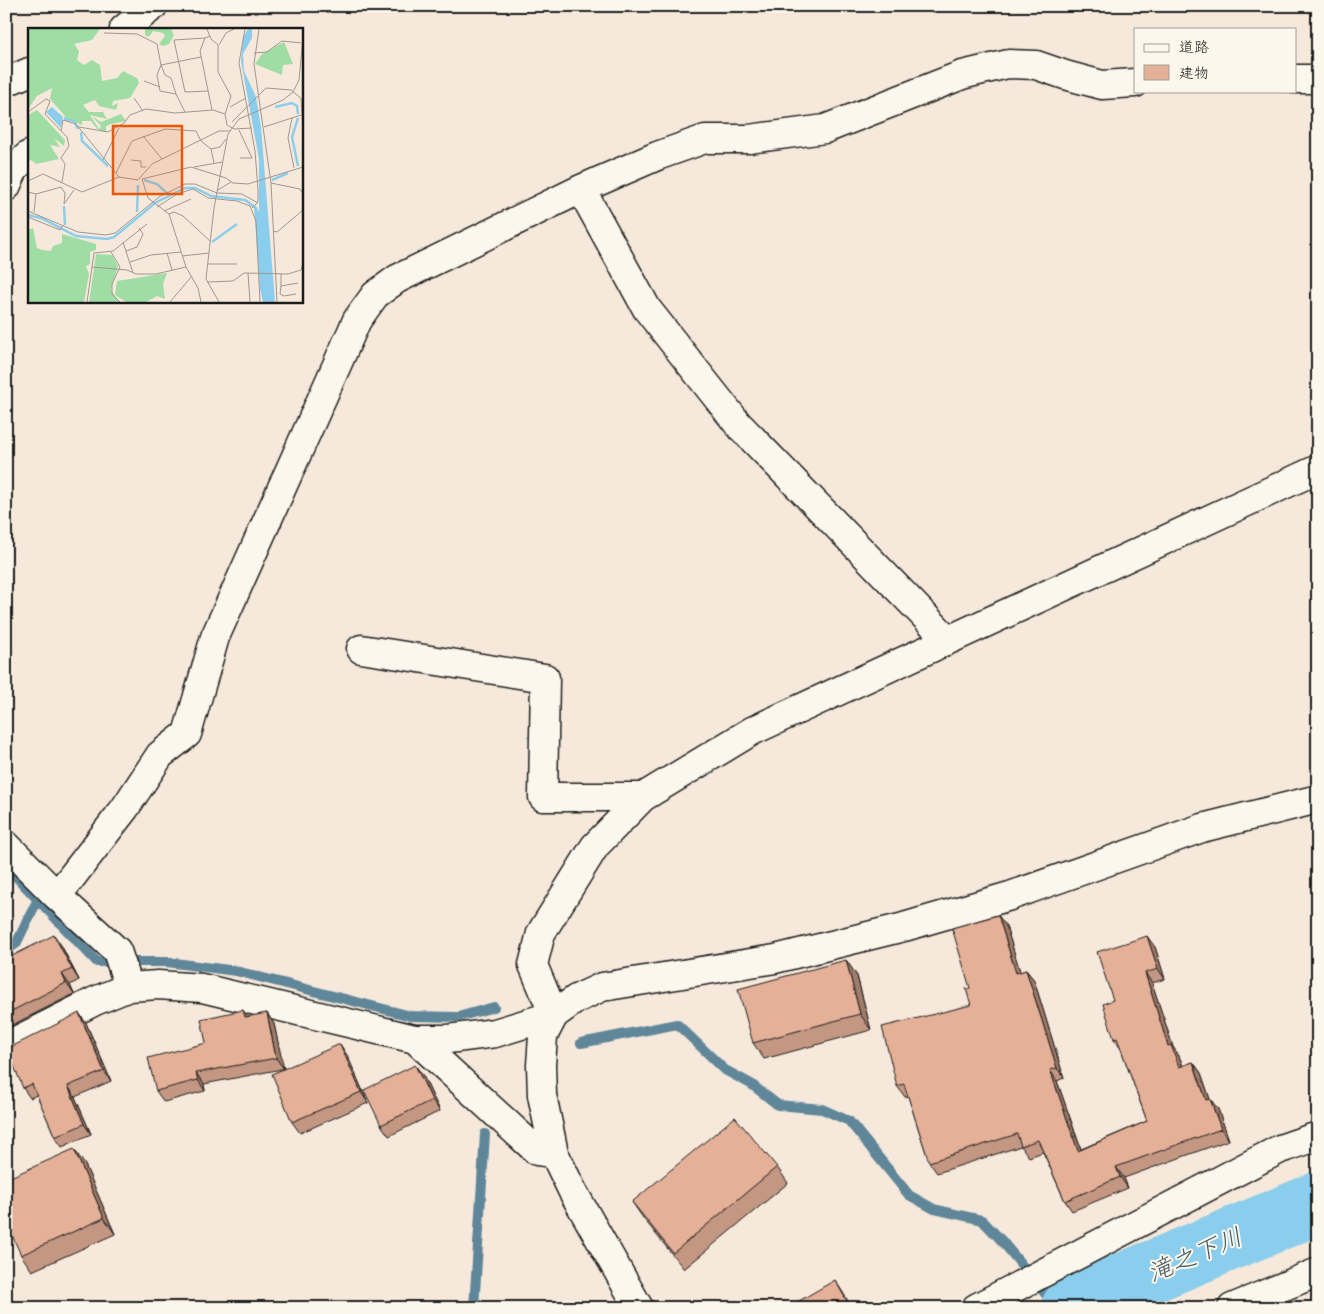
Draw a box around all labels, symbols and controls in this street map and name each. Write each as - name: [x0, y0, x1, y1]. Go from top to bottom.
- inset map: [28, 28, 302, 302]
- legend: [1134, 28, 1296, 92]
- text: 道路: [1179, 38, 1209, 57]
- text: 建物: [1179, 64, 1209, 83]
- water label: 滝之下川: [1143, 1221, 1247, 1289]

